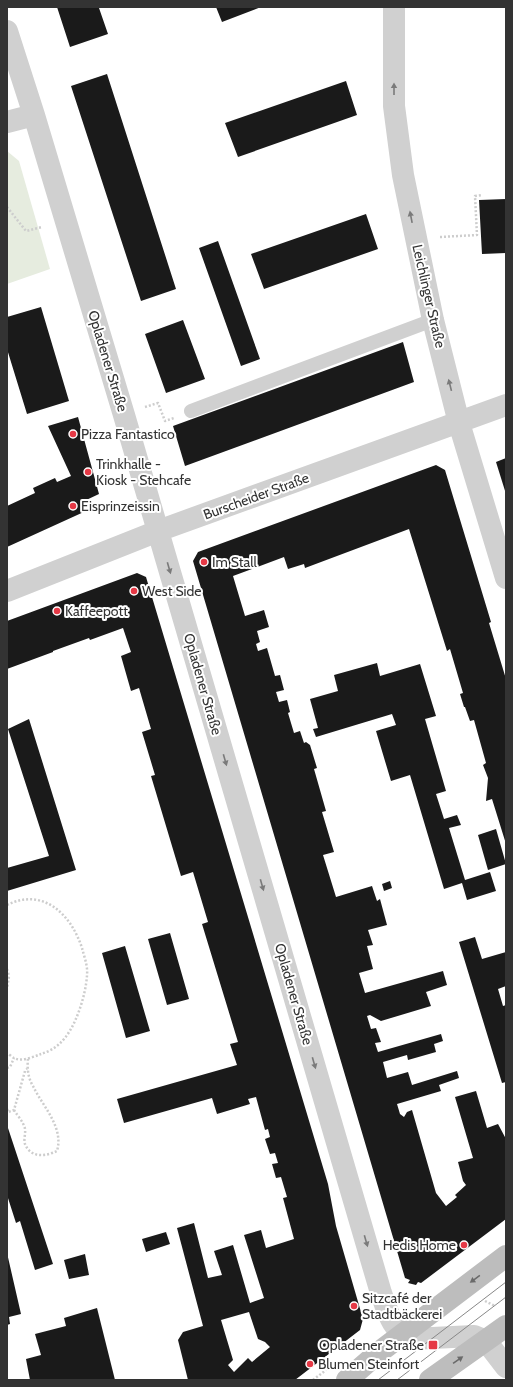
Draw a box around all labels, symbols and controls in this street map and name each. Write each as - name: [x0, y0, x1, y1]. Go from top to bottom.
- one-way arrow: [391, 82, 397, 95]
- one-way arrow: [408, 211, 414, 223]
- street label: Leichlinger Straße: [408, 242, 450, 350]
- street label: Opladener Straße: [84, 308, 132, 414]
- one-way arrow: [447, 379, 453, 391]
- place label: Pizza Fantastico: [81, 425, 175, 443]
- marker: Pizza Fantastico: [68, 429, 78, 439]
- place label: Trinkhalle - Kiosk - Stehcafe: [96, 455, 191, 489]
- marker: Trinkhalle - Kiosk - Stehcafe: [83, 467, 93, 477]
- street label: Burscheider Straße: [201, 469, 311, 523]
- place label: Eisprinzeissin: [81, 497, 160, 515]
- marker: Eisprinzeissin: [68, 501, 78, 511]
- place label: Im Stall: [212, 553, 258, 571]
- marker: Im Stall: [199, 557, 209, 567]
- one-way arrow: [166, 562, 172, 574]
- place label: West Side: [142, 582, 202, 600]
- marker: West Side: [129, 586, 139, 596]
- place label: Kaffeepott: [65, 602, 128, 620]
- marker: Kaffeepott: [52, 606, 62, 616]
- street label: Opladener Straße: [180, 631, 226, 737]
- one-way arrow: [222, 754, 228, 766]
- one-way arrow: [259, 879, 265, 891]
- street label: Opladener Straße: [271, 941, 317, 1047]
- one-way arrow: [311, 1057, 317, 1069]
- one-way arrow: [363, 1235, 369, 1247]
- place label: Hedis Home: [383, 1236, 456, 1254]
- marker: Hedis Home: [459, 1240, 469, 1250]
- one-way arrow: [469, 1275, 480, 1283]
- place label: Sitzcafé der Stadtbäckerei: [362, 1289, 442, 1323]
- marker: Sitzcafé der Stadtbäckerei: [349, 1301, 359, 1311]
- place label: Opladener Straße: [319, 1336, 424, 1354]
- marker: Opladener Straße: [427, 1339, 439, 1351]
- place label: Blumen Steinfort: [318, 1355, 419, 1373]
- one-way arrow: [453, 1356, 463, 1364]
- marker: Blumen Steinfort: [305, 1359, 315, 1369]

